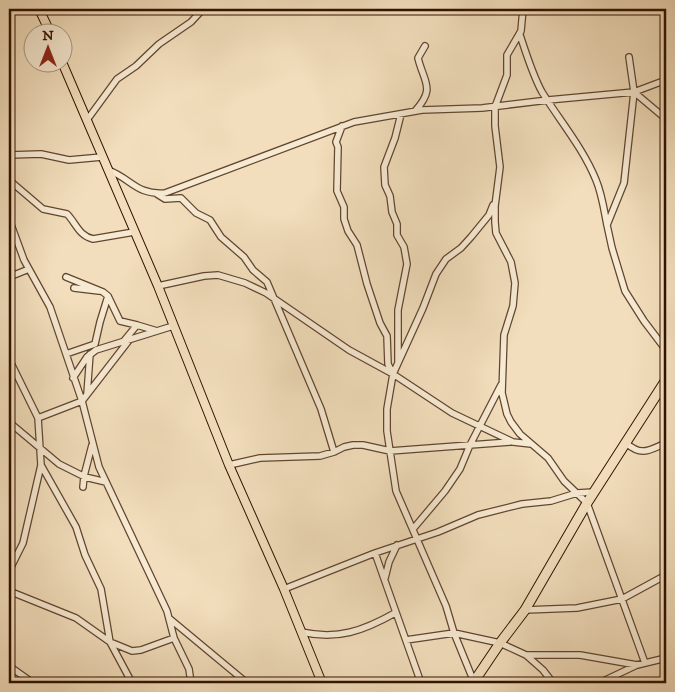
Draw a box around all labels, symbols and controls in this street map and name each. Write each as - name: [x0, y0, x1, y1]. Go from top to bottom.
- north arrow: [22, 22, 72, 72]
- text: N: [42, 27, 54, 45]

